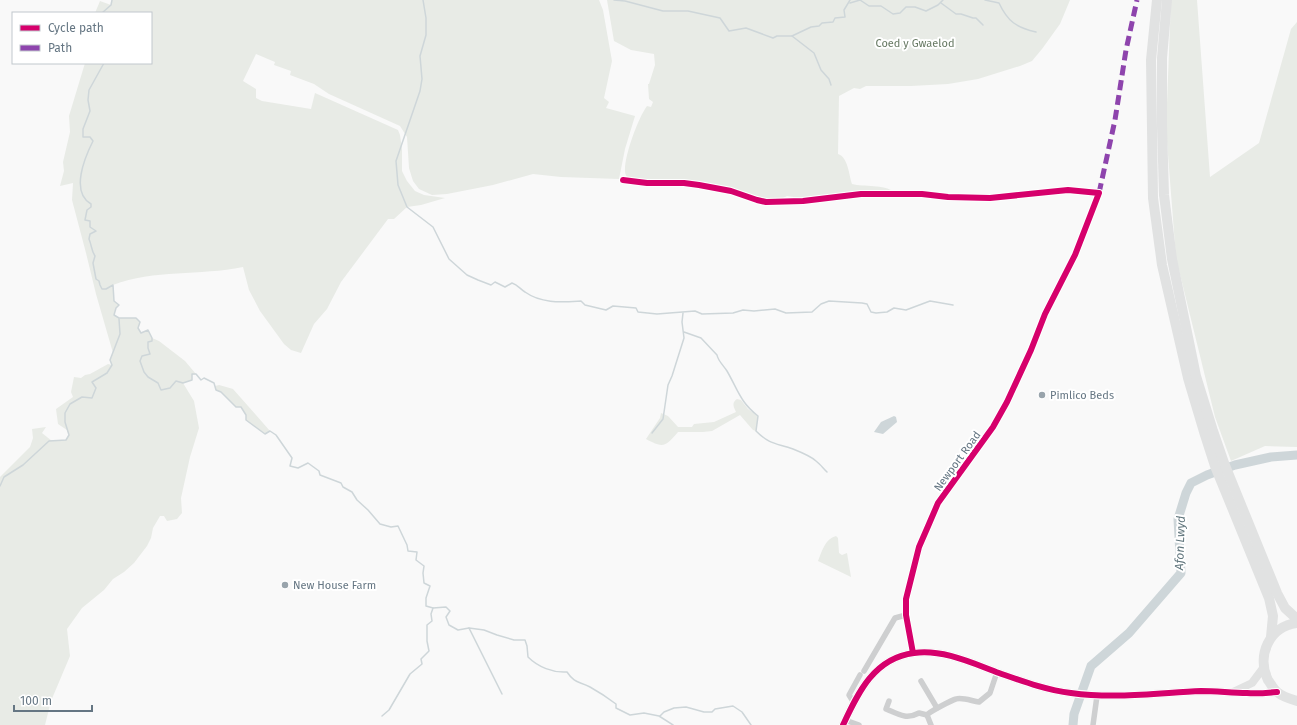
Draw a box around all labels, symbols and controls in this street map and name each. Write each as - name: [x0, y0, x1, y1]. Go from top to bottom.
- legend: [12, 12, 152, 64]
- text: Cycle path: [48, 21, 104, 35]
- park label: Coed y Gwaelod: [875, 37, 955, 50]
- text: Path: [48, 41, 72, 55]
- place label: Pimlico Beds: [1050, 389, 1114, 402]
- marker: Pimlico Beds: [1037, 390, 1047, 400]
- street label: Newport Road: [931, 429, 983, 494]
- water label: Afon Lwyd: [1172, 516, 1188, 571]
- place label: New House Farm: [293, 579, 376, 592]
- marker: New House Farm: [280, 580, 290, 590]
- scale bar: [14, 687, 92, 713]
- text: 100 m: [20, 694, 52, 708]

